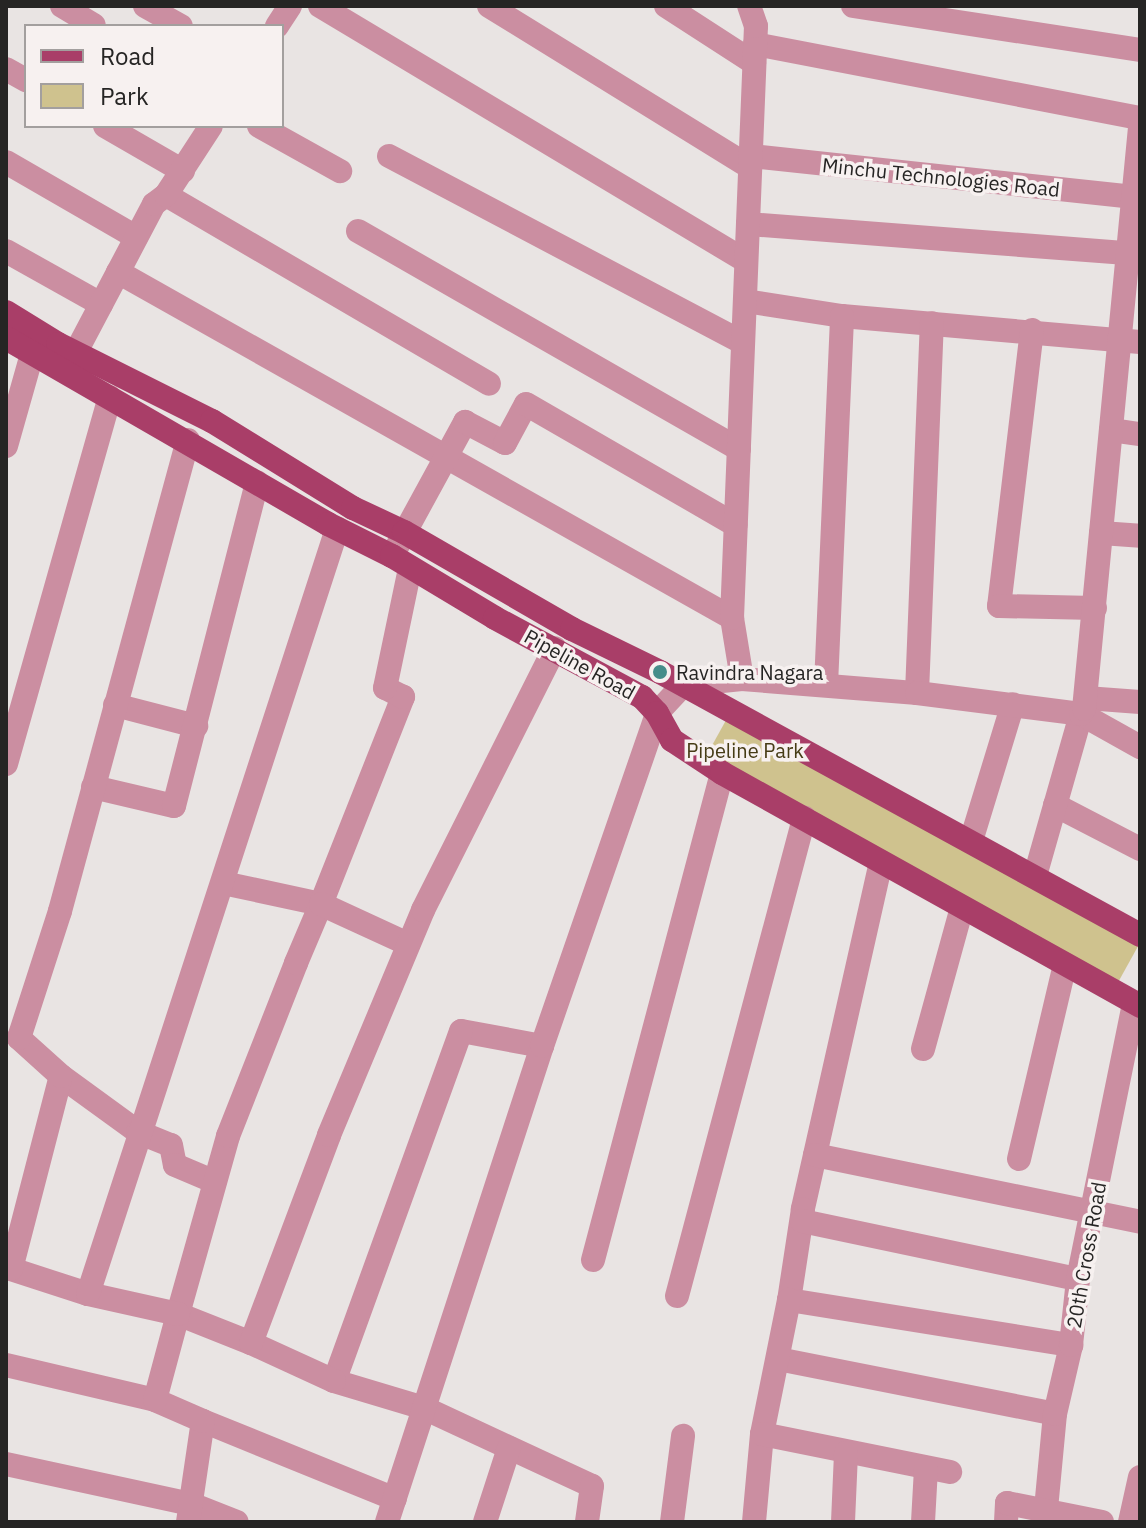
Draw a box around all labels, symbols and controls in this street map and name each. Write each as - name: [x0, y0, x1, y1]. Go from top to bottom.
- legend: [24, 24, 284, 128]
- text: Road: [100, 40, 155, 72]
- text: Park: [100, 80, 149, 112]
- street label: Minchu Technologies Road: [821, 153, 1061, 201]
- street label: Pipeline Road: [520, 624, 640, 704]
- place label: Ravindra Nagara: [676, 660, 824, 684]
- marker: Ravindra Nagara: [651, 663, 669, 681]
- park label: Pipeline Park: [686, 738, 804, 762]
- street label: 20th Cross Road: [1061, 1180, 1111, 1330]

